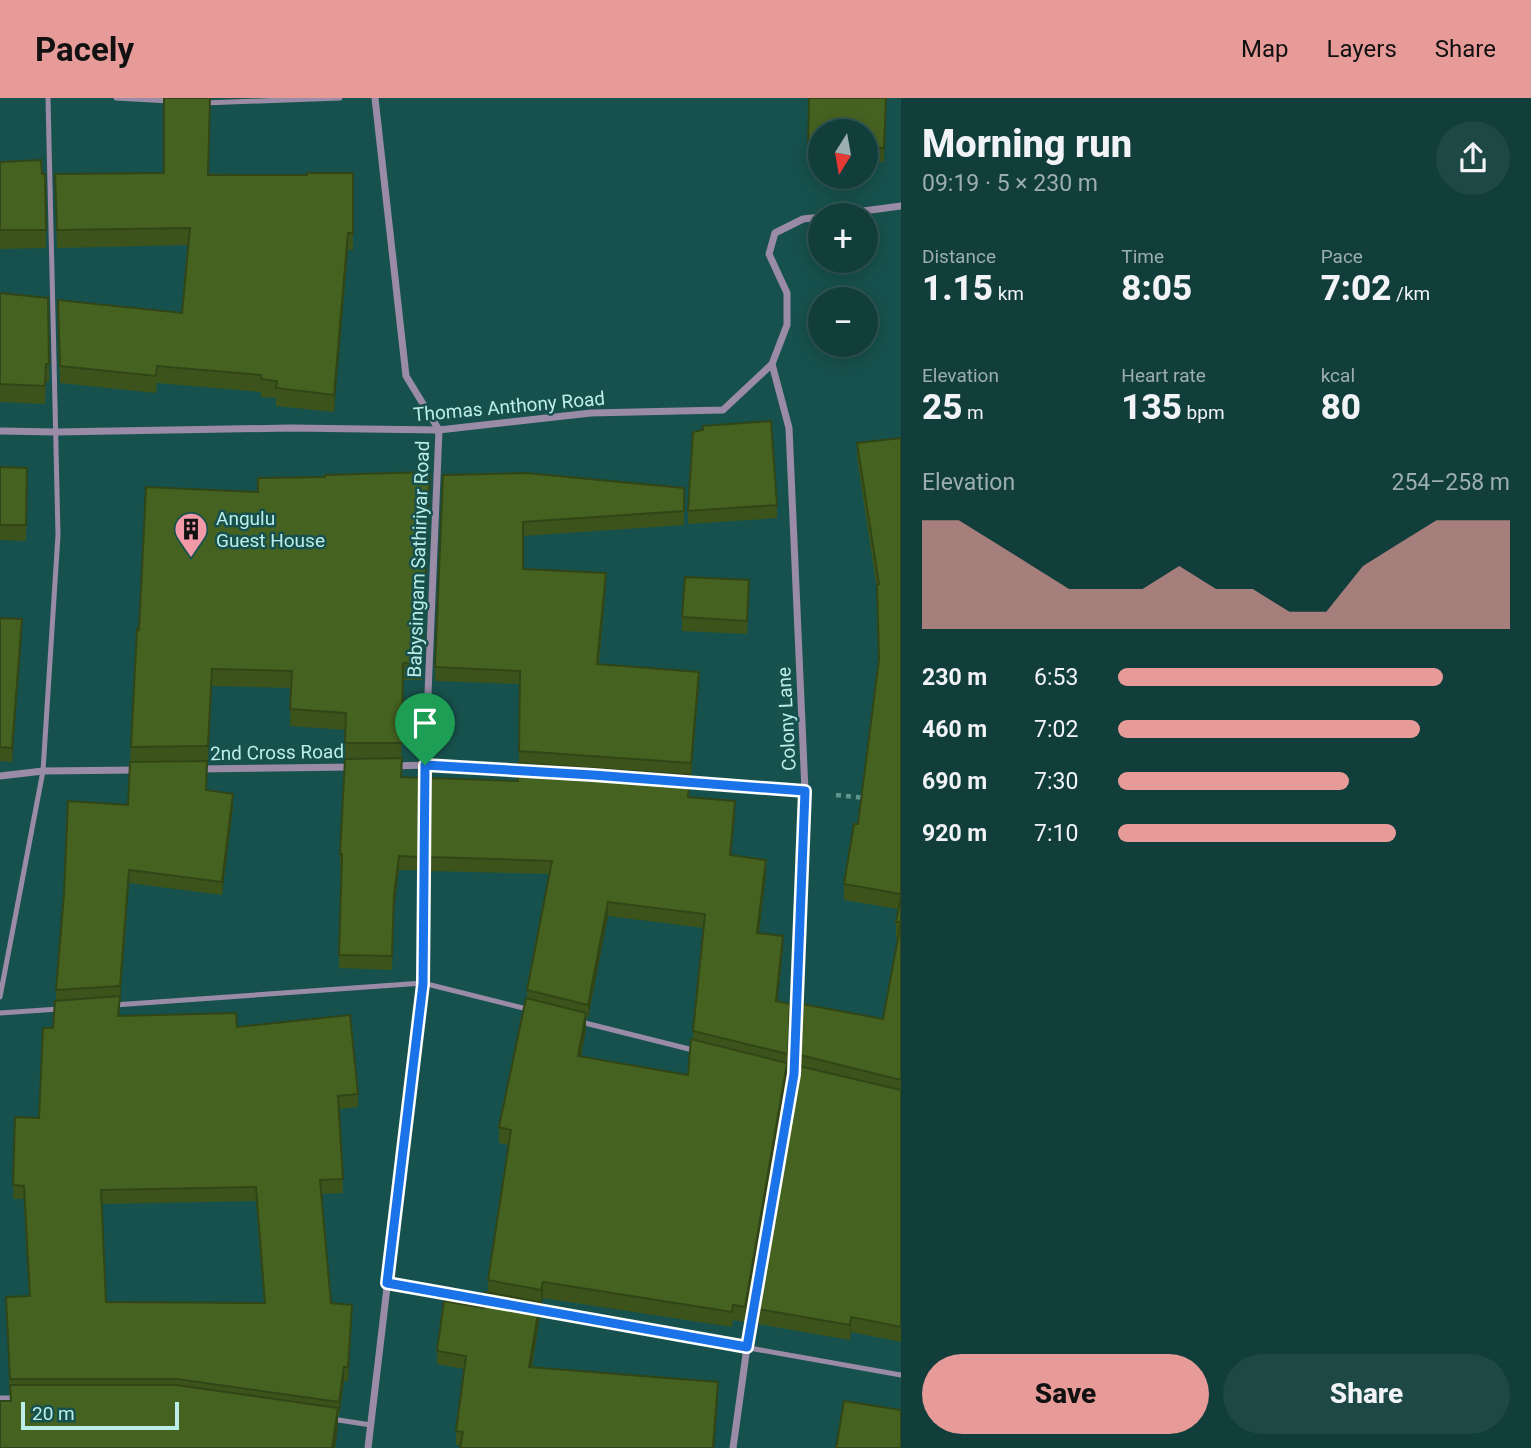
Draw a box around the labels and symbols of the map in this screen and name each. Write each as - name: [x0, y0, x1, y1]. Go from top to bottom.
- north arrow: [808, 119, 878, 189]
- street label: Thomas Anthony Road: [412, 387, 606, 426]
- street label: Babysingam Sathiriyar Road: [403, 440, 434, 678]
- place label: Angulu Guest House: [216, 507, 325, 552]
- building icon: Angulu Guest House: [172, 510, 210, 559]
- street label: Colony Lane: [772, 666, 801, 772]
- pin: [395, 693, 455, 765]
- street label: 2nd Cross Road: [210, 740, 344, 765]
- scale bar: [21, 1399, 178, 1431]

